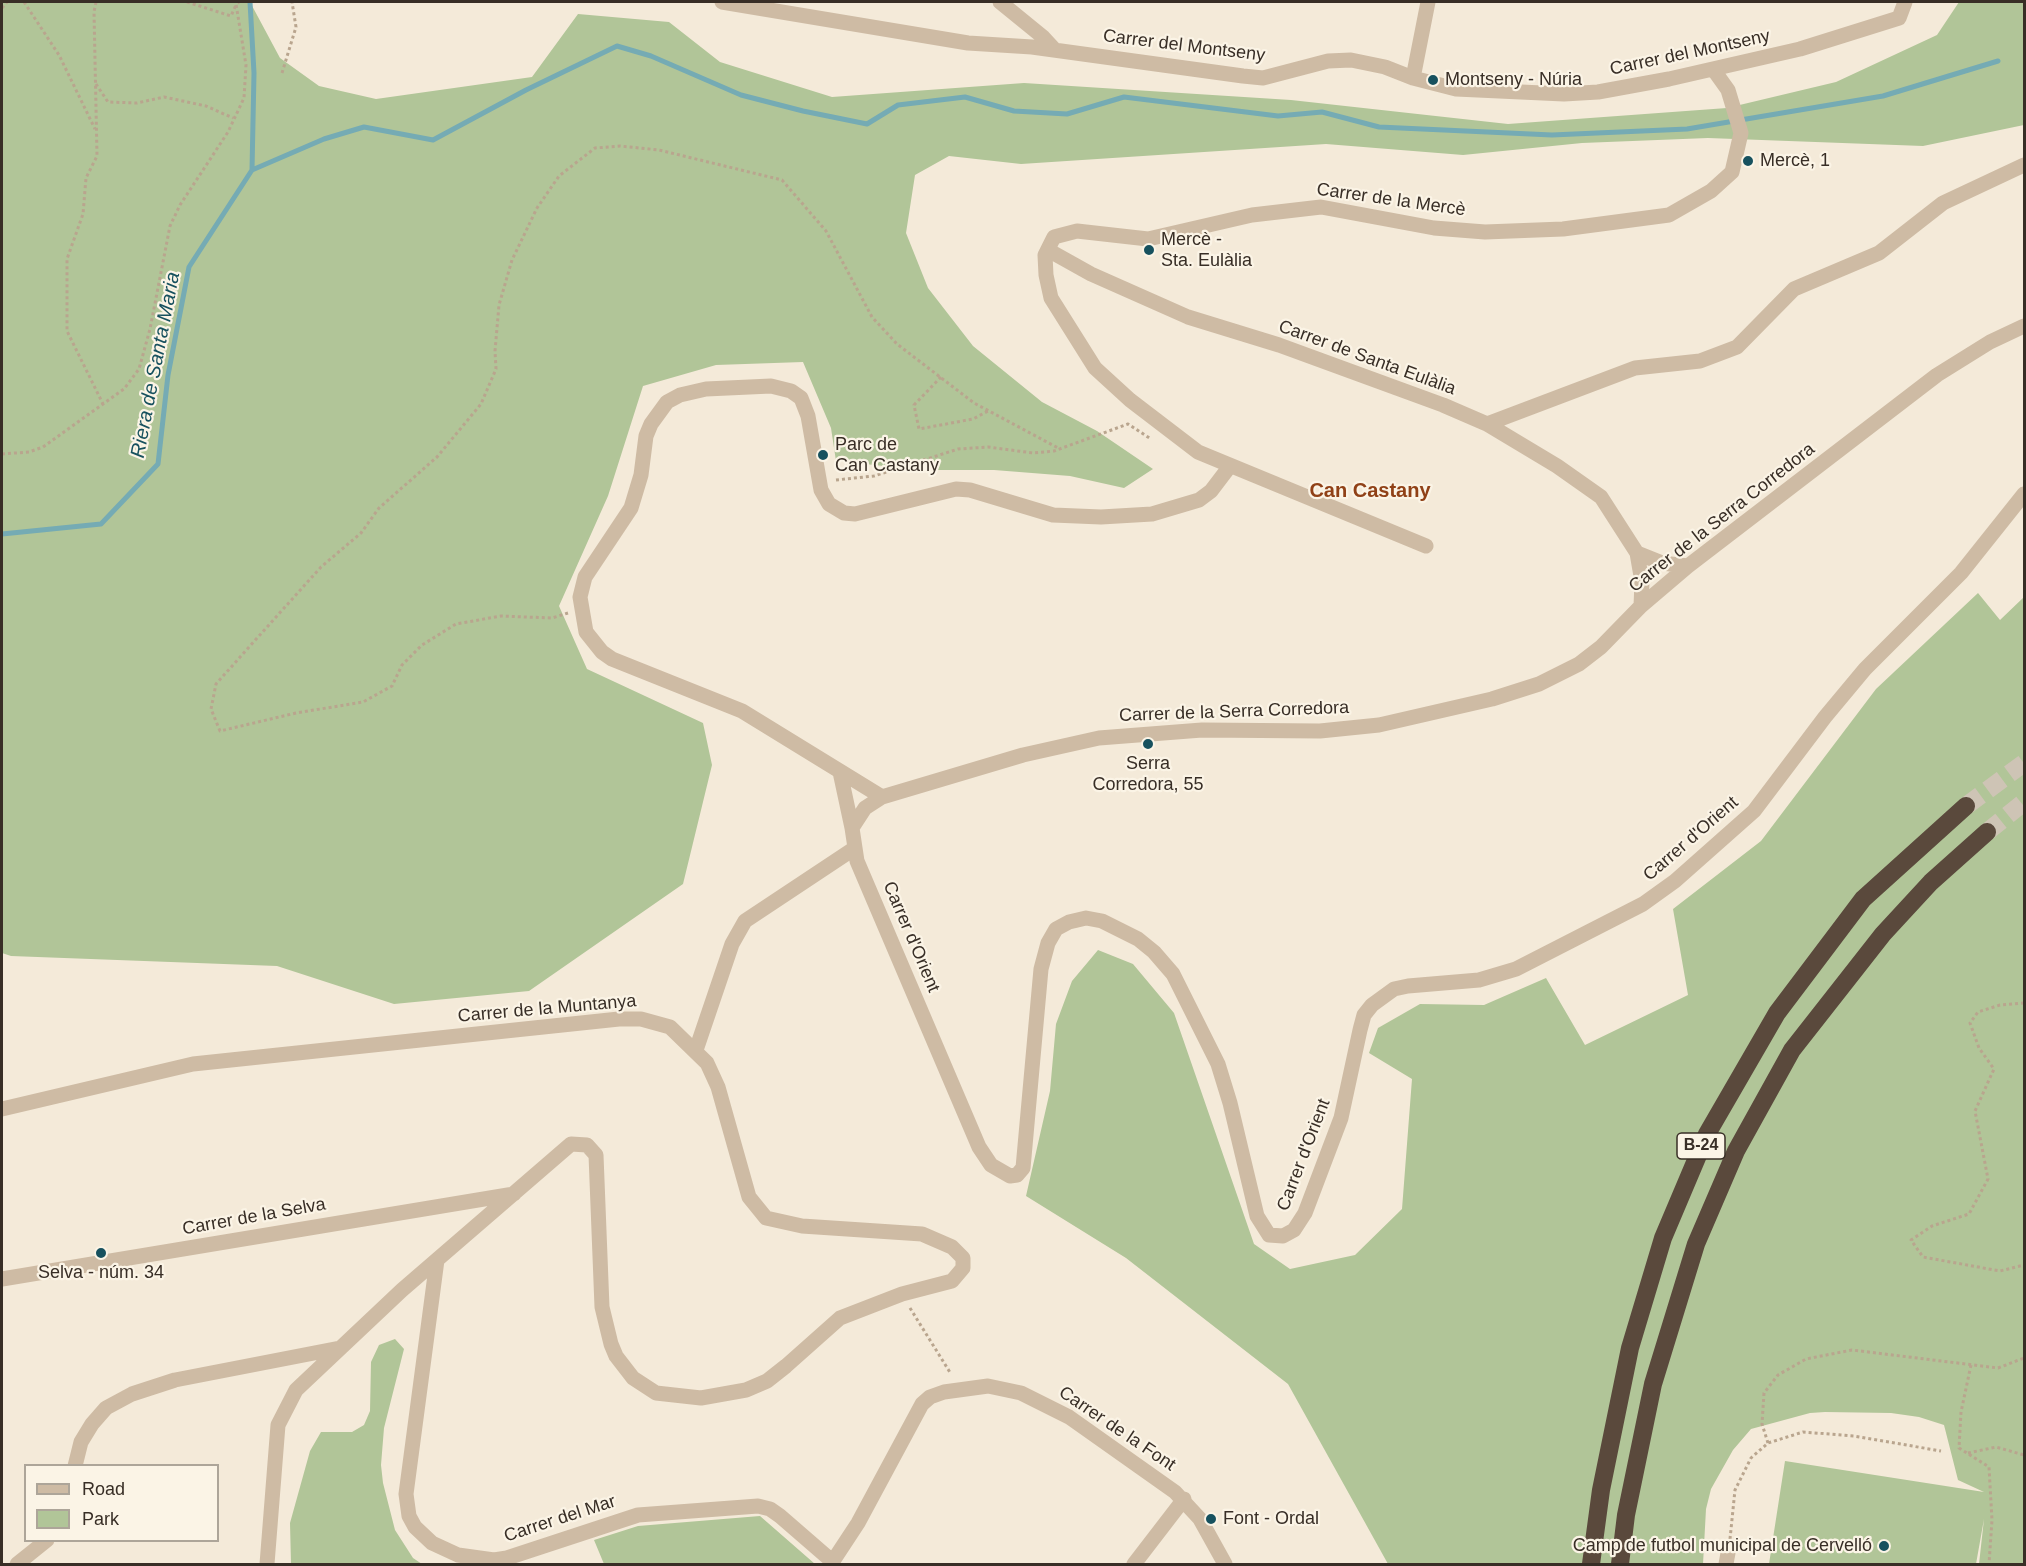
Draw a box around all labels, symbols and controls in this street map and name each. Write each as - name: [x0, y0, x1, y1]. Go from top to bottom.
- street label: Carrer del Montseny: [1102, 25, 1266, 67]
- street label: Carrer del Montseny: [1608, 25, 1772, 81]
- place label: Montseny - Núria: [1445, 69, 1582, 91]
- marker: Montseny - Núria: [1426, 73, 1440, 87]
- place label: Mercè, 1: [1760, 150, 1830, 172]
- marker: Mercè, 1: [1741, 154, 1755, 168]
- street label: Carrer de la Mercè: [1315, 179, 1467, 221]
- place label: Mercè - Sta. Eulàlia: [1161, 229, 1252, 272]
- marker: Mercè - Sta. Eulàlia: [1142, 243, 1156, 257]
- water label: Riera de Santa Maria: [126, 270, 186, 460]
- street label: Carrer de Santa Eulàlia: [1275, 316, 1459, 400]
- place label: Parc de Can Castany: [835, 434, 939, 476]
- street label: Carrer de la Serra Corredora: [1625, 439, 1819, 597]
- marker: Parc de Can Castany: [816, 448, 830, 462]
- district label: Can Castany: [1309, 479, 1431, 503]
- street label: Carrer de la Serra Corredora: [1119, 697, 1349, 727]
- marker: Serra Corredora, 55: [1141, 737, 1155, 751]
- place label: Serra Corredora, 55: [1092, 753, 1204, 795]
- street label: Carrer d'Orient: [1639, 792, 1743, 886]
- street label: Carrer d'Orient: [878, 878, 944, 996]
- street label: Carrer de la Muntanya: [457, 990, 637, 1028]
- street label: Carrer d'Orient: [1273, 1096, 1335, 1214]
- road number: B-24: [1677, 1133, 1725, 1159]
- street label: Carrer de la Selva: [181, 1194, 327, 1240]
- marker: Selva - núm. 34: [94, 1246, 108, 1260]
- place label: Selva - núm. 34: [38, 1262, 164, 1284]
- street label: Carrer de la Font: [1055, 1382, 1179, 1476]
- legend: [24, 1464, 219, 1542]
- text: Road: [82, 1479, 125, 1499]
- street label: Carrer del Mar: [501, 1491, 619, 1547]
- place label: Font - Ordal: [1223, 1508, 1319, 1530]
- text: Park: [82, 1509, 119, 1529]
- marker: Font - Ordal: [1204, 1512, 1218, 1526]
- place label: Camp de futbol municipal de Cervelló: [1573, 1535, 1872, 1557]
- marker: Camp de futbol municipal de Cervelló: [1877, 1539, 1891, 1553]

